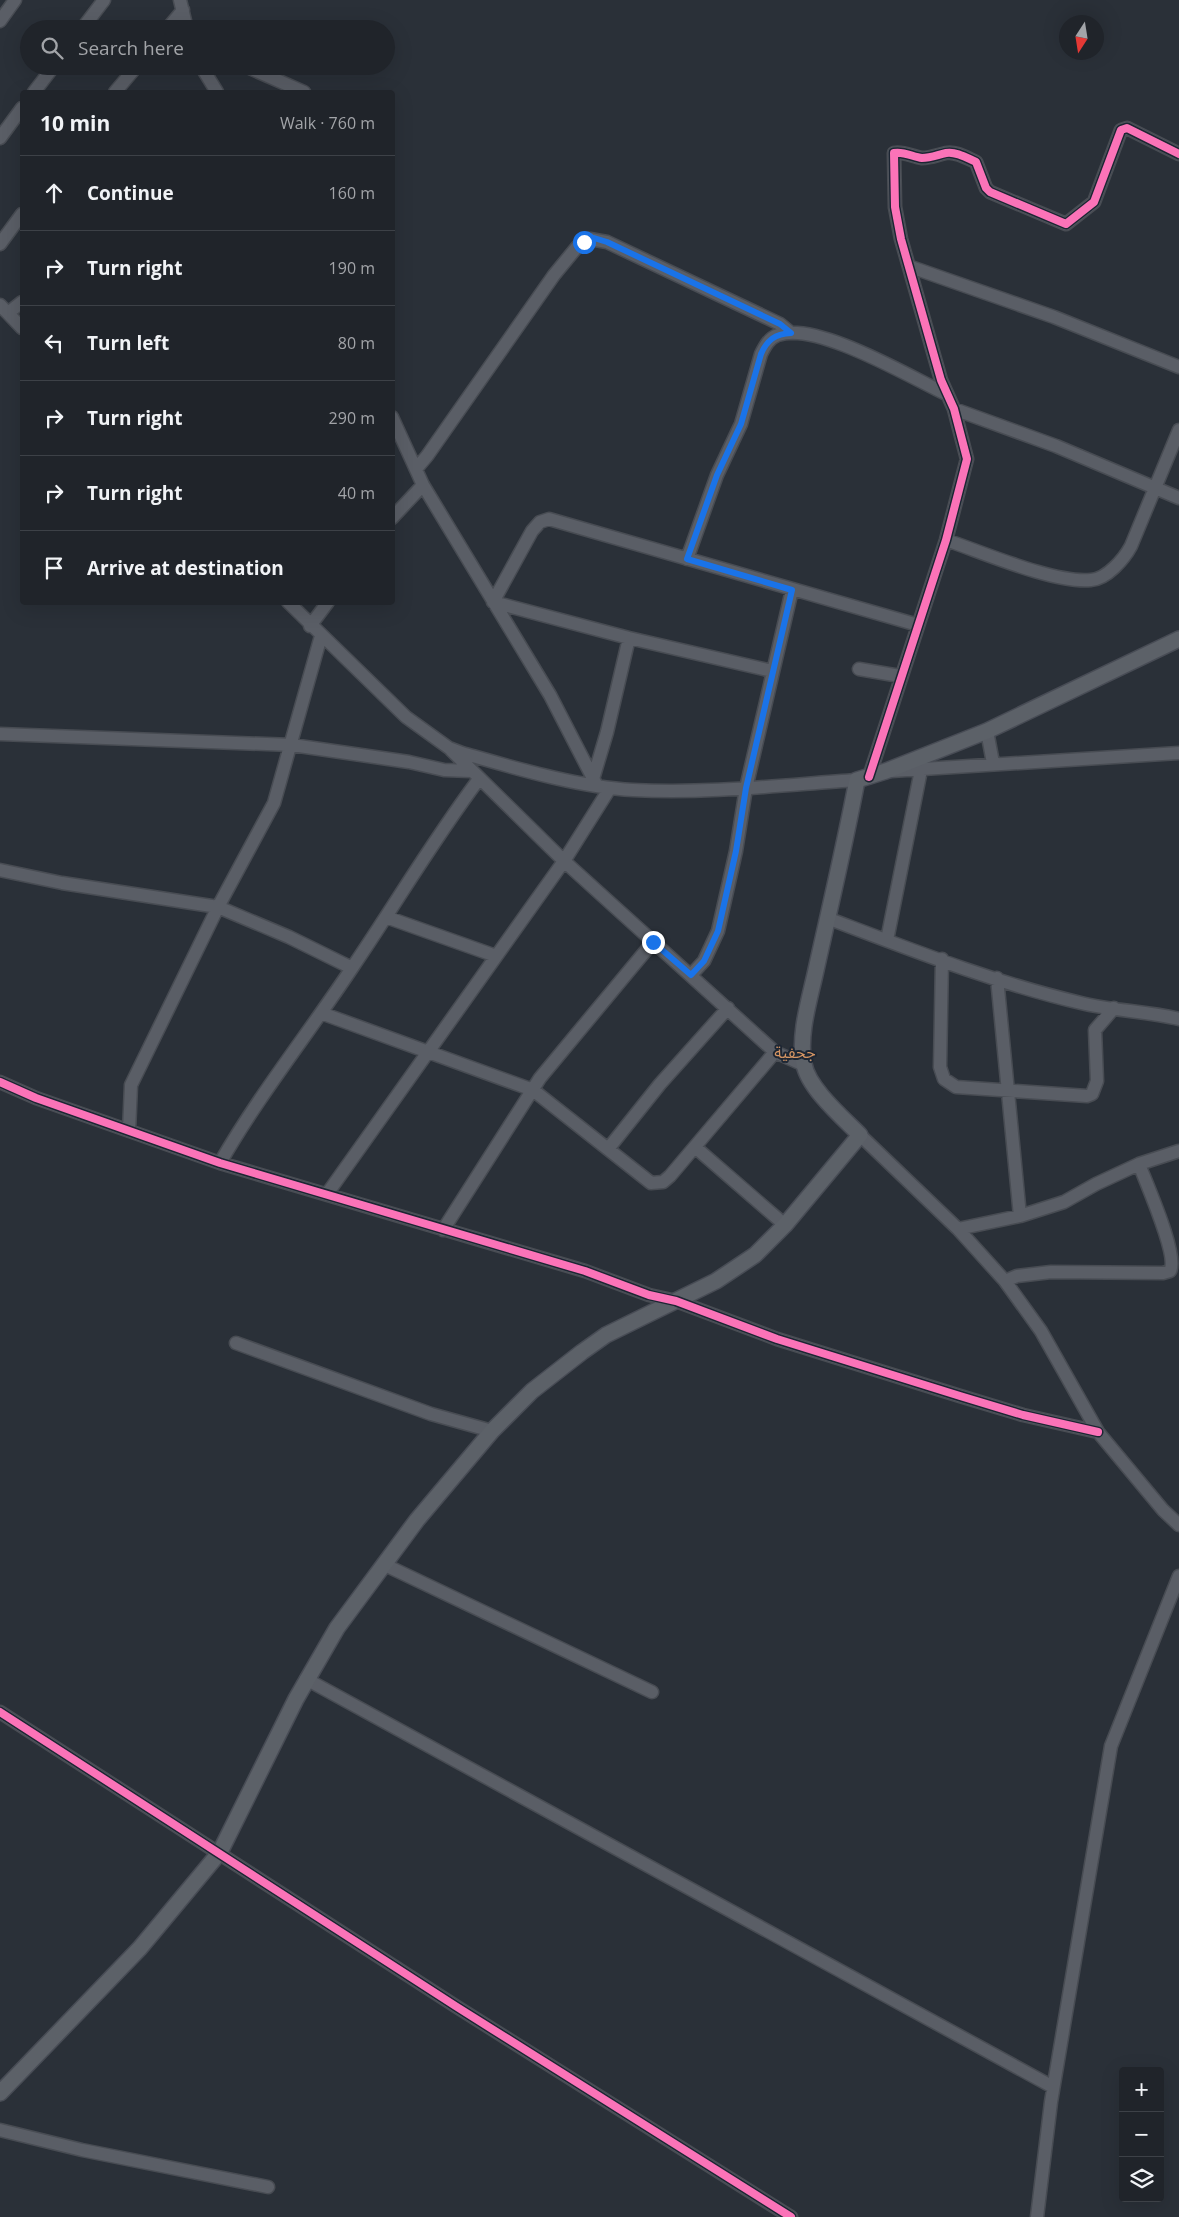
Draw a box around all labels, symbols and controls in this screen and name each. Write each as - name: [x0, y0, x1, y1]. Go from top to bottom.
- north arrow: [1059, 15, 1104, 60]
- search box: [20, 20, 395, 75]
- icon: search: [38, 34, 66, 62]
- text: Search here: [78, 35, 184, 61]
- text: 10 min: [40, 109, 110, 137]
- text: Walk · 760 m: [280, 112, 375, 134]
- icon: ahead: [40, 179, 68, 207]
- text: Continue: [87, 180, 174, 206]
- text: 160 m: [329, 182, 375, 204]
- route start: [573, 231, 596, 254]
- icon: right: [40, 254, 68, 282]
- text: Turn right: [87, 255, 182, 281]
- text: 190 m: [329, 257, 375, 279]
- icon: left: [40, 329, 68, 357]
- text: Turn left: [87, 330, 169, 356]
- text: 80 m: [338, 332, 375, 354]
- icon: right: [40, 404, 68, 432]
- text: Turn right: [87, 405, 182, 431]
- text: 290 m: [329, 407, 375, 429]
- icon: right: [40, 479, 68, 507]
- text: Turn right: [87, 480, 182, 506]
- text: 40 m: [338, 482, 375, 504]
- icon: arrive: [40, 554, 68, 582]
- text: Arrive at destination: [87, 555, 284, 581]
- route end: [642, 931, 665, 954]
- district label: جحفية: [774, 1041, 816, 1063]
- map controls: [1119, 2067, 1164, 2202]
- button: +: [1119, 2067, 1164, 2112]
- button: −: [1119, 2112, 1164, 2157]
- button: layers: [1119, 2157, 1164, 2202]

